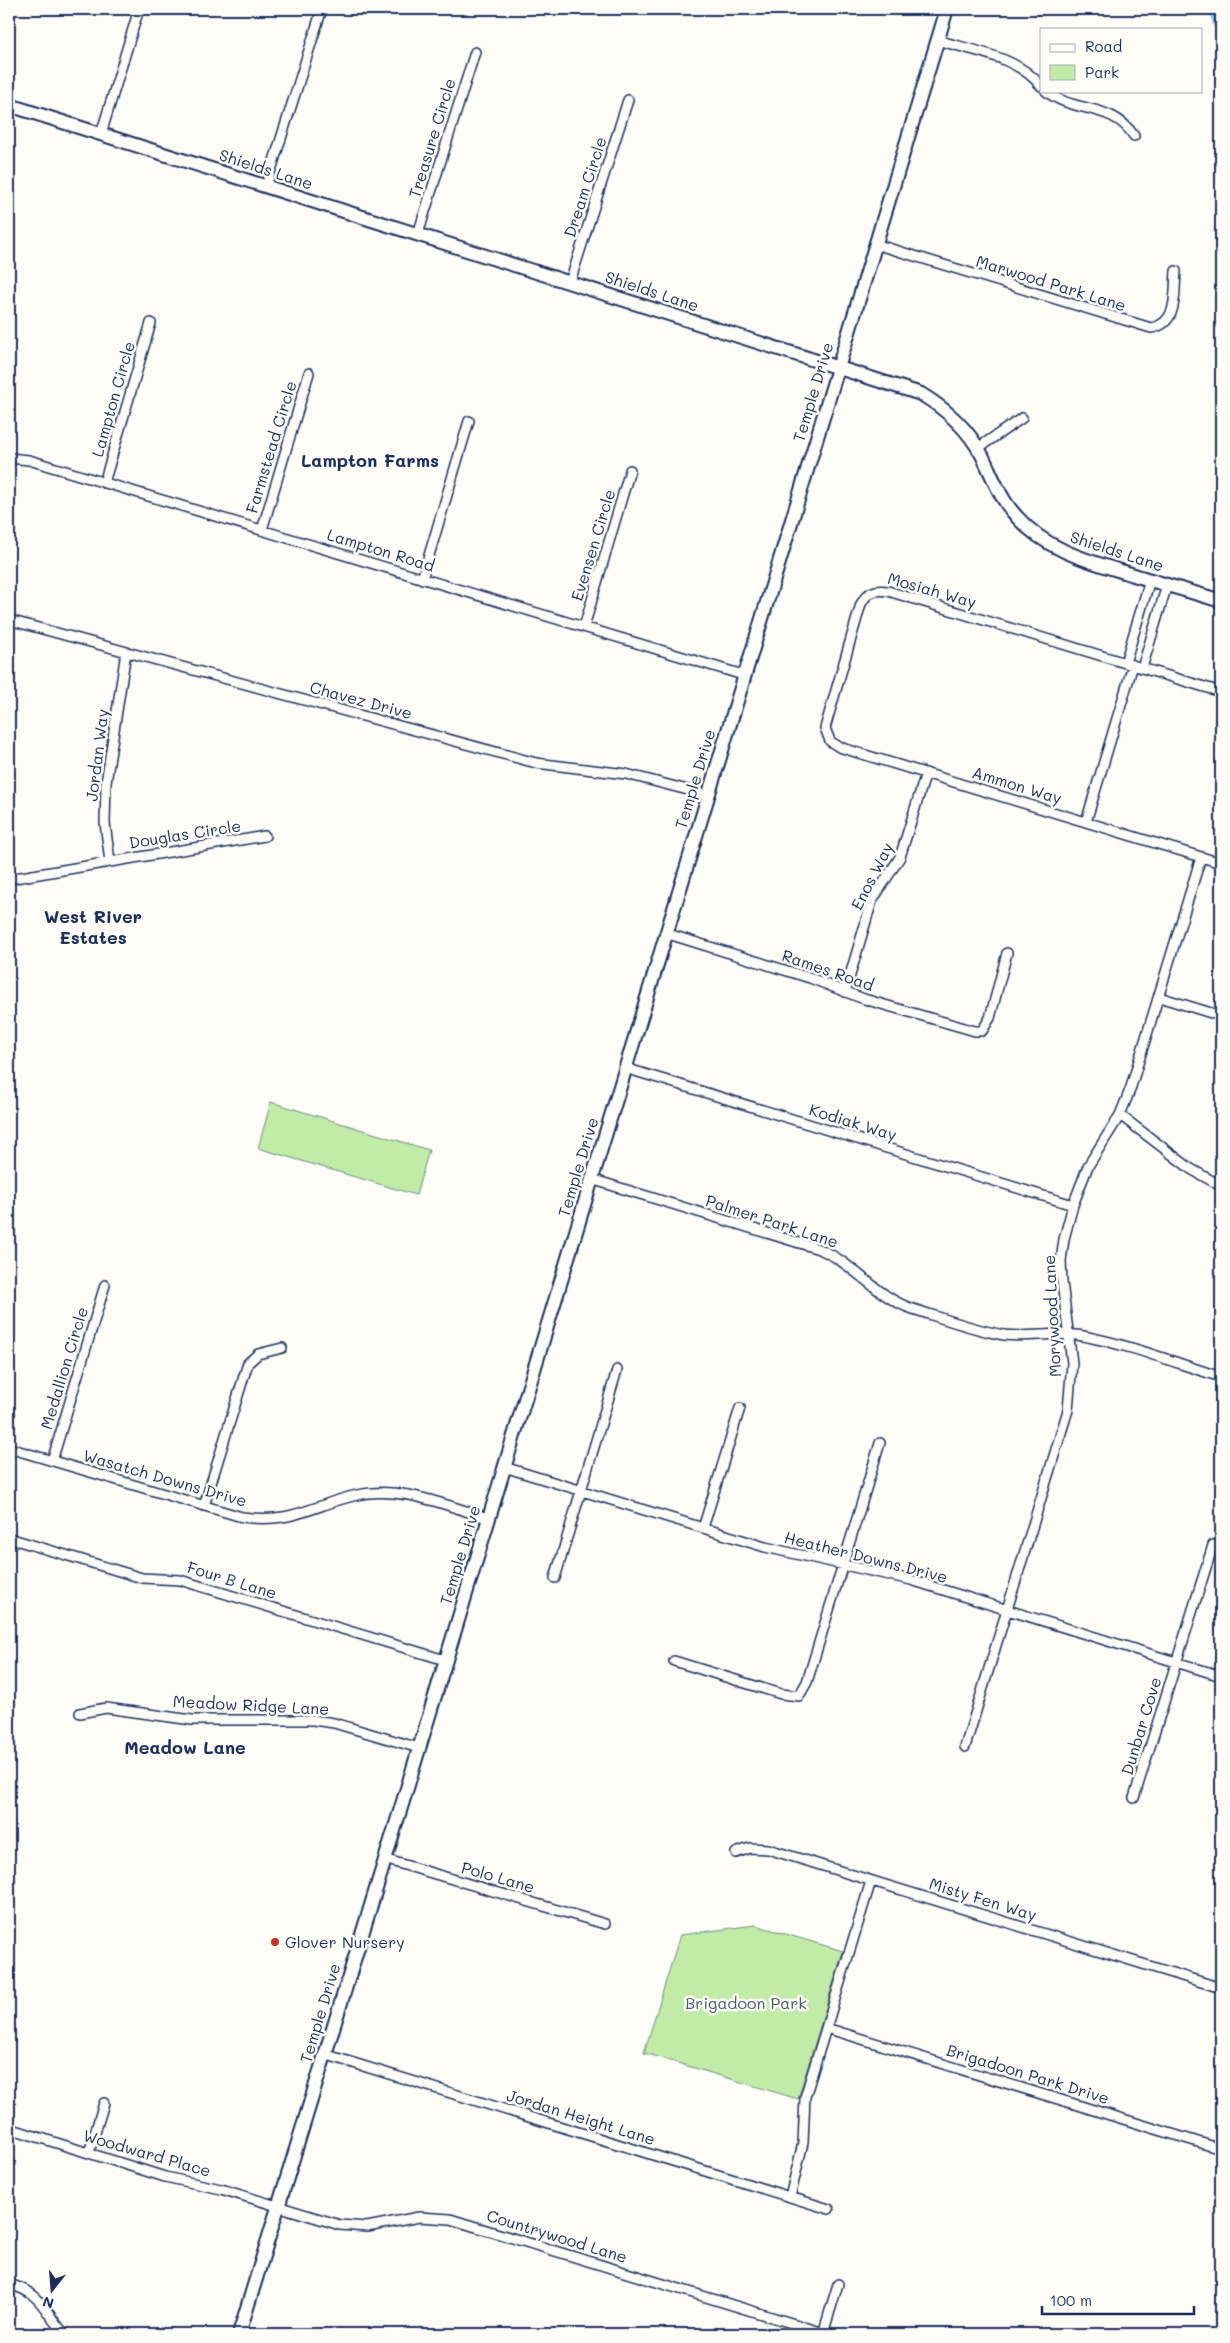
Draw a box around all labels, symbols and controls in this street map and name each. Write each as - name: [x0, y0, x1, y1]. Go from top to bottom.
- legend: [1040, 28, 1202, 92]
- text: Road: [1085, 36, 1122, 56]
- text: Park: [1085, 62, 1119, 82]
- street label: Treasure Circle: [403, 75, 460, 200]
- street label: Dream Circle: [558, 134, 611, 240]
- street label: Shields Lane: [217, 144, 316, 194]
- street label: Marwood Park Lane: [974, 250, 1129, 315]
- street label: Shields Lane: [603, 266, 702, 316]
- street label: Lampton Circle: [86, 339, 139, 459]
- street label: Temple Drive: [787, 340, 838, 444]
- street label: Farmstead Circle: [240, 378, 301, 516]
- district label: Lampton Farms: [301, 448, 439, 472]
- street label: Evensen Circle: [566, 486, 619, 603]
- street label: Lampton Road: [325, 523, 437, 576]
- street label: Shields Lane: [1068, 526, 1167, 576]
- street label: Mosiah Way: [885, 567, 979, 612]
- street label: Chavez Drive: [308, 676, 415, 723]
- street label: Jordan Way: [80, 708, 113, 802]
- street label: Temple Drive: [669, 727, 720, 831]
- street label: Ammon Way: [970, 761, 1064, 808]
- street label: Douglas Circle: [127, 814, 242, 853]
- street label: Enos Way: [846, 839, 897, 913]
- district label: West River Estates: [44, 904, 142, 949]
- street label: Rames Road: [780, 944, 877, 995]
- street label: Kodiak Way: [807, 1098, 899, 1145]
- street label: Temple Drive: [552, 1115, 603, 1219]
- street label: Palmer Park Lane: [703, 1189, 841, 1252]
- street label: Morywood Lane: [1038, 1254, 1065, 1378]
- street label: Medallion Circle: [35, 1304, 92, 1432]
- street label: Wasatch Downs Drive: [81, 1444, 249, 1511]
- street label: Temple Drive: [434, 1503, 485, 1607]
- street label: Heather Downs Drive: [782, 1526, 950, 1587]
- street label: Four B Lane: [185, 1556, 279, 1603]
- street label: Dunbar Cove: [1116, 1674, 1165, 1777]
- street label: Meadow Ridge Lane: [172, 1690, 330, 1719]
- district label: Meadow Lane: [124, 1735, 246, 1759]
- street label: Polo Lane: [459, 1856, 537, 1897]
- street label: Misty Fen Way: [927, 1872, 1039, 1925]
- place label: Glover Nursery: [285, 1931, 405, 1952]
- marker: Glover Nursery: [269, 1936, 281, 1948]
- street label: Temple Drive: [294, 1961, 345, 2065]
- park label: Brigadoon Park: [685, 1992, 807, 2013]
- street label: Brigadoon Park Drive: [944, 2039, 1112, 2108]
- street label: Jordan Height Lane: [504, 2084, 658, 2149]
- street label: Woodward Place: [81, 2124, 213, 2181]
- street label: Countrywood Lane: [484, 2204, 630, 2267]
- north arrow: [28, 2266, 78, 2316]
- scale bar: [1042, 2283, 1195, 2315]
- text: 100 m: [1050, 2290, 1092, 2310]
- text: N: [40, 2292, 56, 2314]

